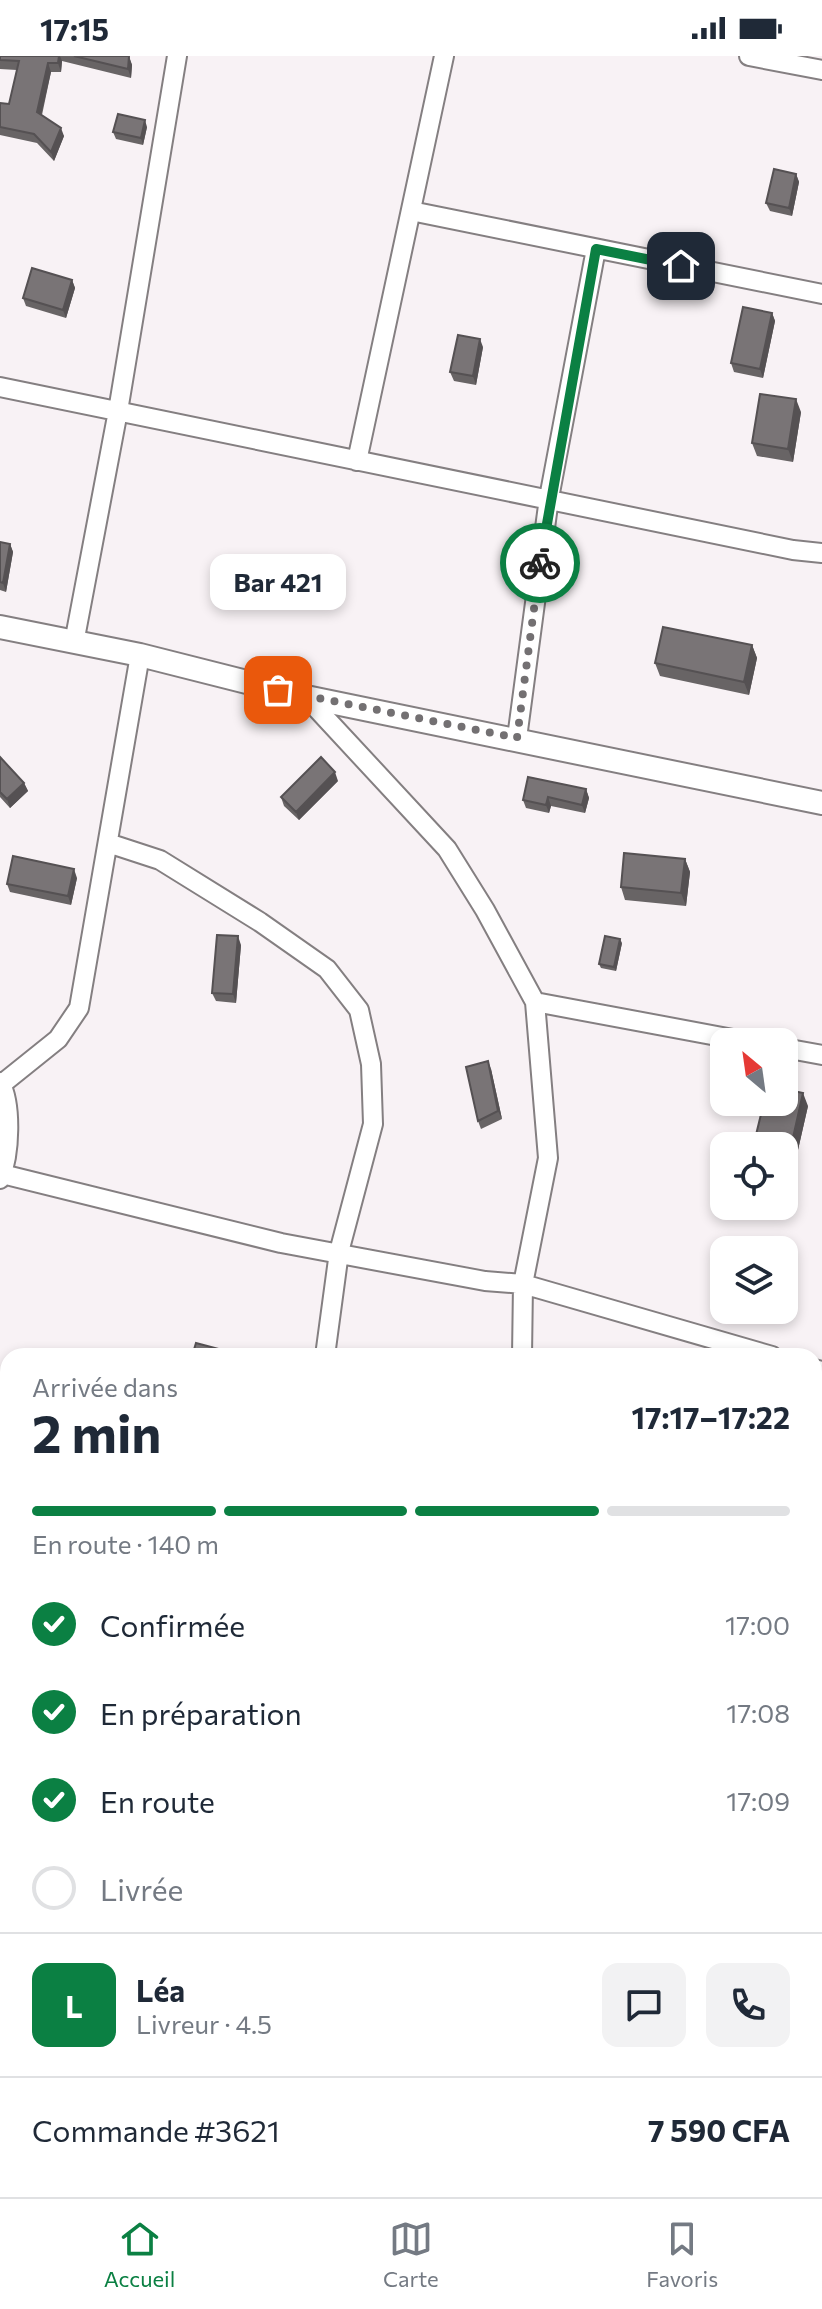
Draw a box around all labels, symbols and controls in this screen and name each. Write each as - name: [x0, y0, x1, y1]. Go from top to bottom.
- text: 17:15: [40, 10, 109, 47]
- pin: [647, 232, 715, 300]
- icon: home: [659, 244, 703, 288]
- courier: [500, 523, 580, 603]
- icon: bike: [518, 541, 562, 585]
- callout: Bar 421: [210, 554, 346, 610]
- text: Bar 421: [234, 566, 322, 597]
- pin: [244, 656, 312, 724]
- icon: bag: [256, 668, 300, 712]
- north arrow: [710, 1028, 798, 1116]
- map controls: [710, 1028, 798, 1324]
- button: locate: [710, 1132, 798, 1220]
- button: layers: [710, 1236, 798, 1324]
- text: Arrivée dans: [32, 1371, 178, 1402]
- text: 17:17–17:22: [631, 1398, 790, 1435]
- text: 2 min: [32, 1400, 161, 1464]
- text: En route · 140 m: [32, 1528, 219, 1559]
- icon: check: [32, 1602, 76, 1646]
- text: Confirmée: [100, 1606, 245, 1643]
- text: 17:00: [725, 1609, 790, 1640]
- icon: check: [32, 1690, 76, 1734]
- text: En préparation: [100, 1694, 302, 1731]
- text: 17:08: [726, 1697, 790, 1728]
- icon: check: [32, 1778, 76, 1822]
- text: En route: [100, 1782, 215, 1819]
- text: 17:09: [726, 1785, 790, 1816]
- text: Livrée: [100, 1870, 183, 1907]
- button: chat: [602, 1963, 686, 2047]
- button: phone: [706, 1963, 790, 2047]
- text: Léa: [136, 1971, 185, 2008]
- text: L: [65, 1987, 83, 2024]
- text: Livreur · 4.5: [136, 2008, 272, 2039]
- text: Commande #3621: [32, 2111, 280, 2148]
- text: 7 590 CFA: [648, 2111, 790, 2148]
- tab: Accueil: [104, 2217, 175, 2292]
- tab: Carte: [383, 2217, 439, 2292]
- tab: Favoris: [646, 2217, 718, 2292]

